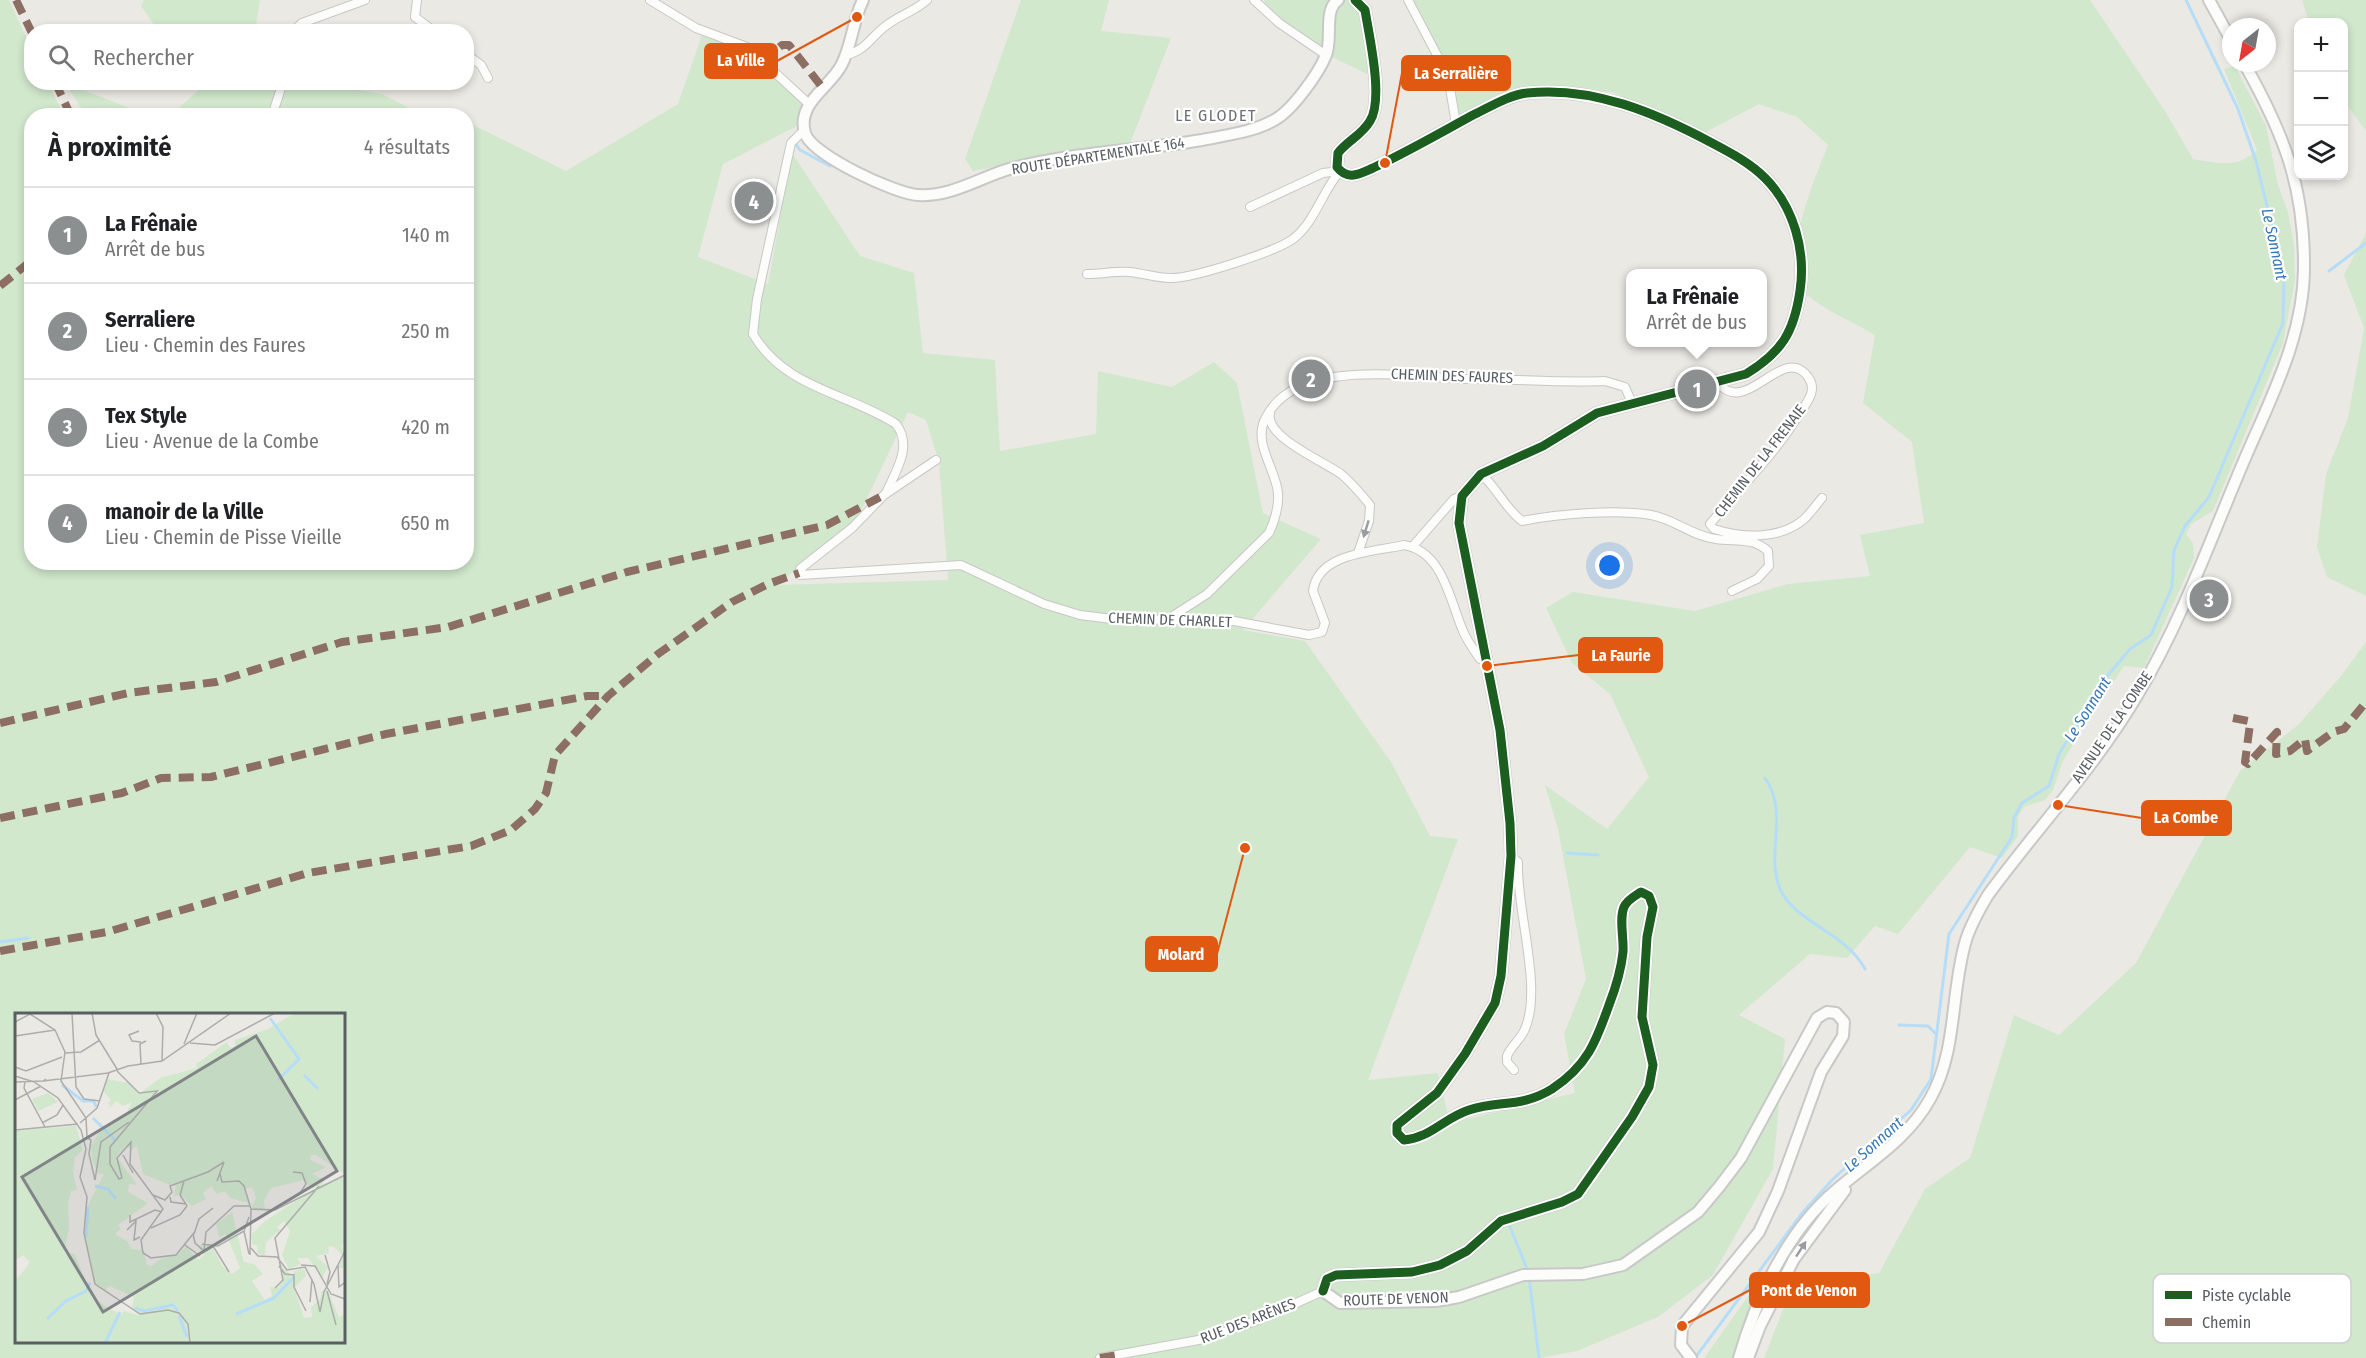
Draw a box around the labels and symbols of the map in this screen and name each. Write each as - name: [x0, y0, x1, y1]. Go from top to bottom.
- north arrow: [2222, 18, 2276, 72]
- callout: La Ville: [705, 44, 777, 78]
- text: La Ville: [717, 51, 765, 70]
- callout: La Serralière: [1402, 56, 1510, 90]
- text: La Serralière: [1414, 64, 1498, 83]
- district label: LE GLODET: [1175, 106, 1257, 125]
- street label: ROUTE DÉPARTEMENTALE 164: [1010, 133, 1186, 179]
- pin: 4: [734, 178, 774, 224]
- water label: Le Sonnant: [2258, 207, 2292, 282]
- pin: 2: [1292, 356, 1330, 401]
- street label: CHEMIN DES FAURES: [1391, 365, 1513, 387]
- pin: 1: [1678, 366, 1716, 412]
- street label: CHEMIN DE LA FRENAIE: [1710, 401, 1810, 521]
- one-way arrow: [1361, 520, 1370, 538]
- your location: [1595, 551, 1624, 580]
- pin: 3: [2190, 576, 2228, 622]
- street label: CHEMIN DE CHARLET: [1108, 609, 1232, 631]
- callout: La Faurie: [1579, 638, 1662, 672]
- text: La Faurie: [1591, 646, 1651, 665]
- street label: AVENUE DE LA COMBE: [2068, 668, 2156, 786]
- water label: Le Sonnant: [2060, 673, 2115, 745]
- callout: La Combe: [2142, 801, 2231, 835]
- text: La Combe: [2154, 808, 2218, 827]
- callout: Molard: [1146, 937, 1217, 971]
- text: Molard: [1158, 945, 1204, 964]
- inset map: [15, 1013, 345, 1343]
- water label: Le Sonnant: [1840, 1112, 1907, 1176]
- one-way arrow: [1795, 1241, 1806, 1257]
- callout: Pont de Venon: [1750, 1273, 1869, 1307]
- legend: [2153, 1274, 2351, 1343]
- text: Pont de Venon: [1761, 1281, 1857, 1300]
- text: Piste cyclable: [2202, 1286, 2291, 1305]
- street label: ROUTE DE VENON: [1343, 1288, 1449, 1310]
- street label: RUE DES ARÈNES: [1198, 1295, 1298, 1347]
- text: Chemin: [2202, 1313, 2251, 1332]

